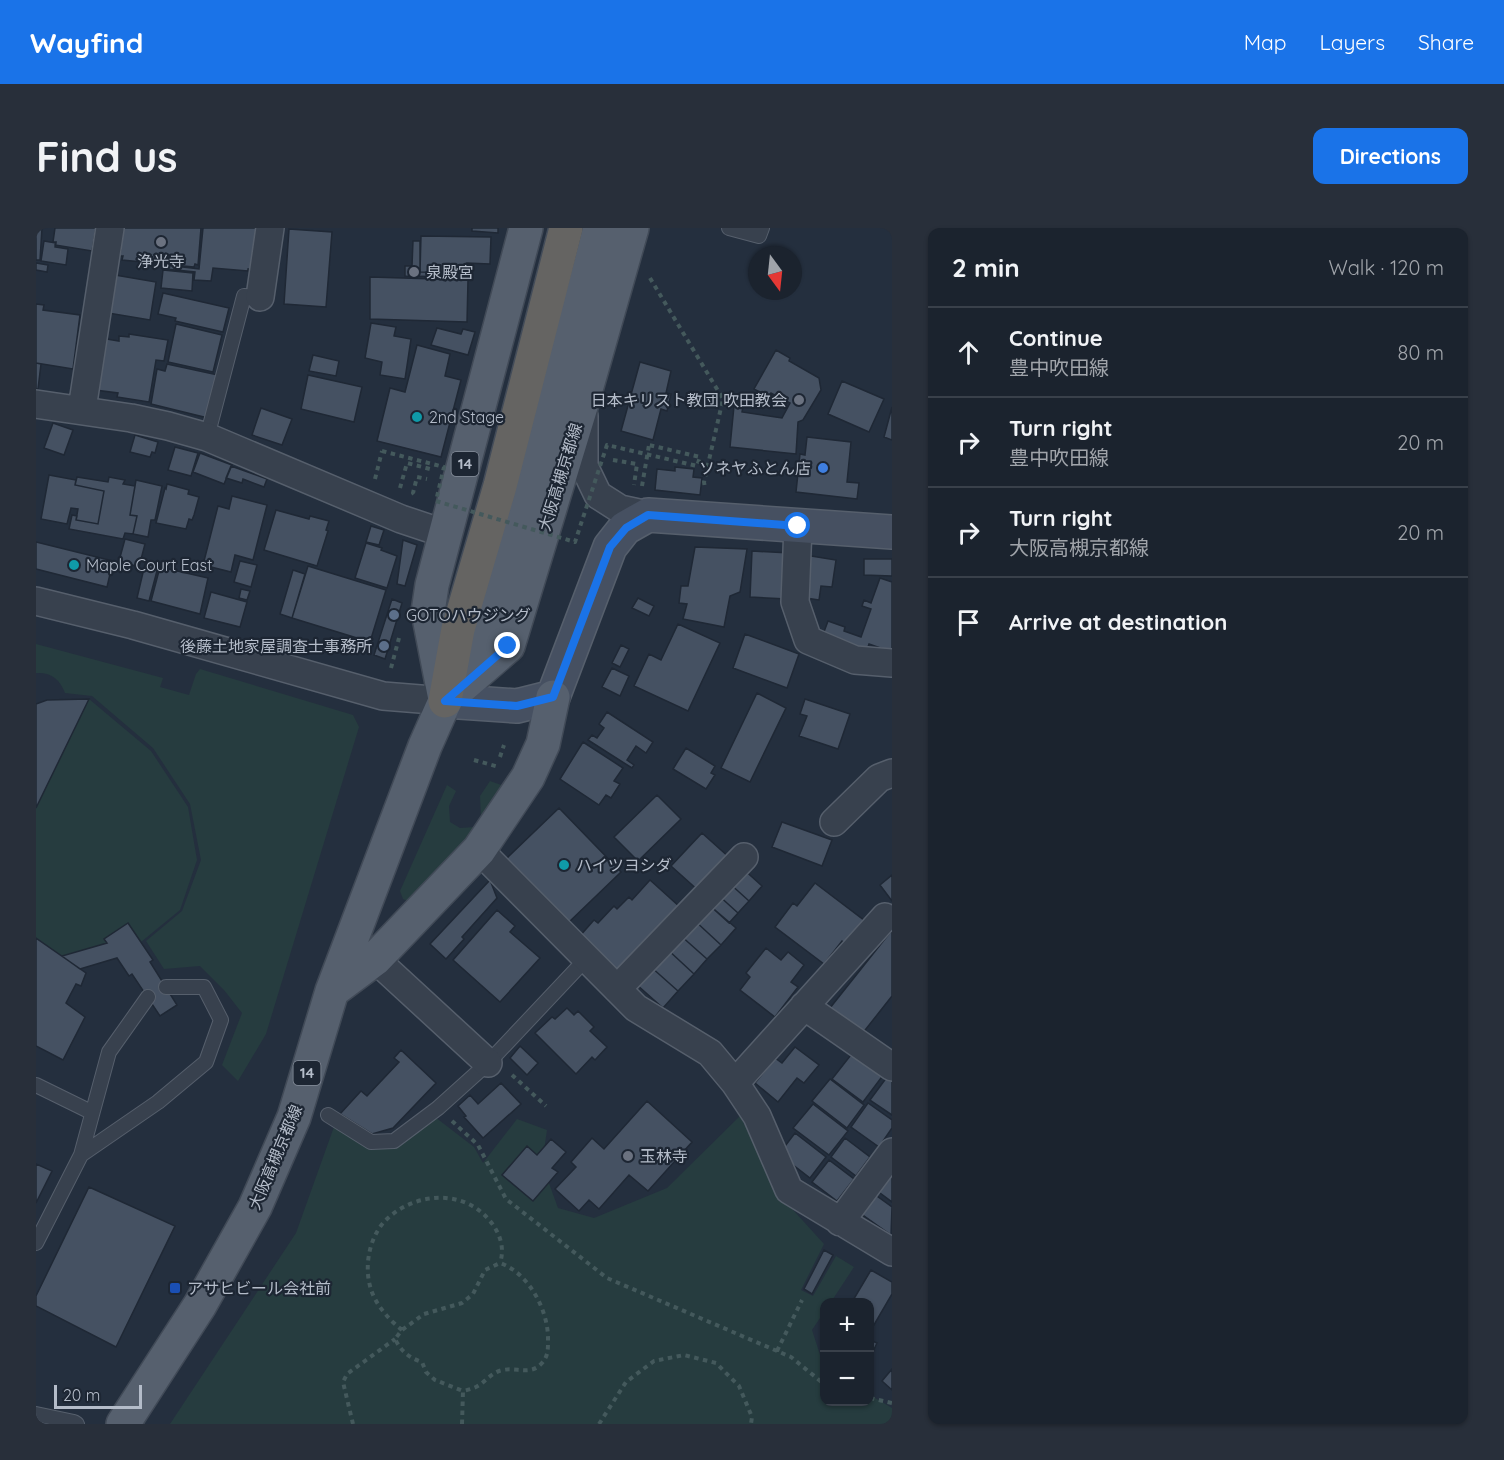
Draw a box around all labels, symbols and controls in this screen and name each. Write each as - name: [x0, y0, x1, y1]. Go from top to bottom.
- text: Wayfind: [30, 25, 143, 60]
- text: Map: [1244, 29, 1287, 55]
- text: Layers: [1320, 29, 1385, 55]
- text: Share: [1418, 29, 1474, 55]
- button: Directions: [1313, 128, 1468, 184]
- text: Find us: [36, 130, 178, 183]
- marker: 浄光寺: [154, 235, 168, 249]
- north arrow: [748, 246, 802, 300]
- place label: 浄光寺: [137, 251, 185, 271]
- text: 2 min: [952, 251, 1020, 284]
- text: Walk · 120 m: [1329, 255, 1444, 280]
- place label: 泉殿宮: [426, 262, 474, 282]
- marker: 泉殿宮: [407, 265, 421, 279]
- text: Continue: [1009, 324, 1103, 352]
- icon: ahead: [952, 336, 985, 369]
- text: 80 m: [1398, 340, 1444, 365]
- text: 豊中吹田線: [1009, 355, 1109, 380]
- place label: 日本キリスト教団 吹田教会: [591, 390, 787, 410]
- marker: 日本キリスト教団 吹田教会: [792, 393, 806, 407]
- place label: 2nd Stage: [429, 407, 504, 427]
- marker: 2nd Stage: [410, 410, 424, 424]
- text: Turn right: [1009, 414, 1113, 442]
- street label: 大阪高槻京都線: [534, 421, 586, 533]
- icon: right: [952, 426, 985, 459]
- text: 20 m: [1397, 430, 1444, 455]
- text: 豊中吹田線: [1009, 445, 1109, 470]
- road number: 14: [452, 452, 478, 476]
- place label: ソネヤふとん店: [699, 458, 811, 478]
- marker: ソネヤふとん店: [816, 461, 830, 475]
- text: Turn right: [1009, 504, 1113, 532]
- route start: [784, 512, 810, 538]
- icon: right: [952, 516, 985, 549]
- text: 20 m: [1397, 520, 1444, 545]
- text: 大阪高槻京都線: [1009, 535, 1149, 560]
- place label: Maple Court East: [86, 555, 212, 575]
- marker: Maple Court East: [67, 558, 81, 572]
- place label: GOTOハウジング: [406, 605, 531, 625]
- icon: arrive: [952, 606, 985, 639]
- marker: GOTOハウジング: [387, 608, 401, 622]
- text: Arrive at destination: [1009, 608, 1227, 636]
- route end: [494, 632, 520, 658]
- place label: 後藤土地家屋調査士事務所: [180, 636, 372, 656]
- marker: 後藤土地家屋調査士事務所: [377, 639, 391, 653]
- place label: ハイツヨシダ: [576, 855, 672, 875]
- marker: ハイツヨシダ: [557, 858, 571, 872]
- road number: 14: [294, 1061, 320, 1085]
- street label: 大阪高槻京都線: [244, 1102, 306, 1212]
- place label: 玉林寺: [640, 1146, 688, 1166]
- marker: 玉林寺: [621, 1149, 635, 1163]
- place label: アサヒビール会社前: [187, 1278, 331, 1298]
- marker: アサヒビール会社前: [168, 1281, 182, 1295]
- map controls: [820, 1298, 874, 1406]
- button: +: [820, 1298, 874, 1352]
- button: −: [820, 1352, 874, 1406]
- scale bar: [54, 1382, 142, 1410]
- text: 20 m: [63, 1385, 100, 1405]

